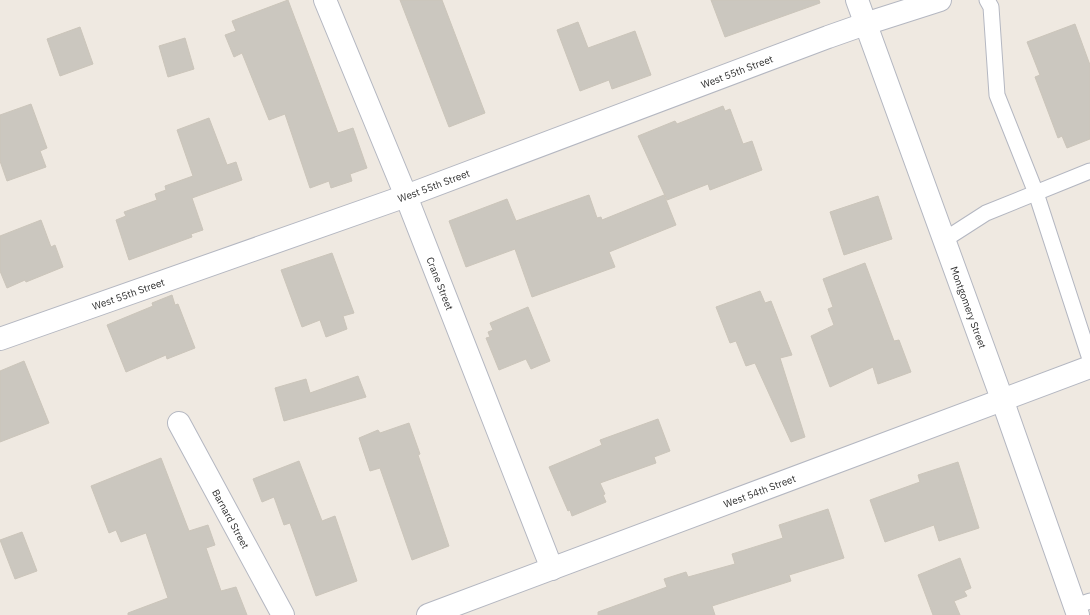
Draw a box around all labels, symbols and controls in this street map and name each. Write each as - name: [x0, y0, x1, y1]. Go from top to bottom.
- street label: West 55th Street: [699, 52, 775, 91]
- street label: West 55th Street: [396, 166, 472, 205]
- street label: Crane Street: [424, 255, 457, 312]
- street label: Montgomery Street: [948, 264, 990, 351]
- street label: West 55th Street: [90, 275, 167, 313]
- street label: West 54th Street: [722, 471, 798, 510]
- street label: Barnard Street: [210, 487, 253, 551]

